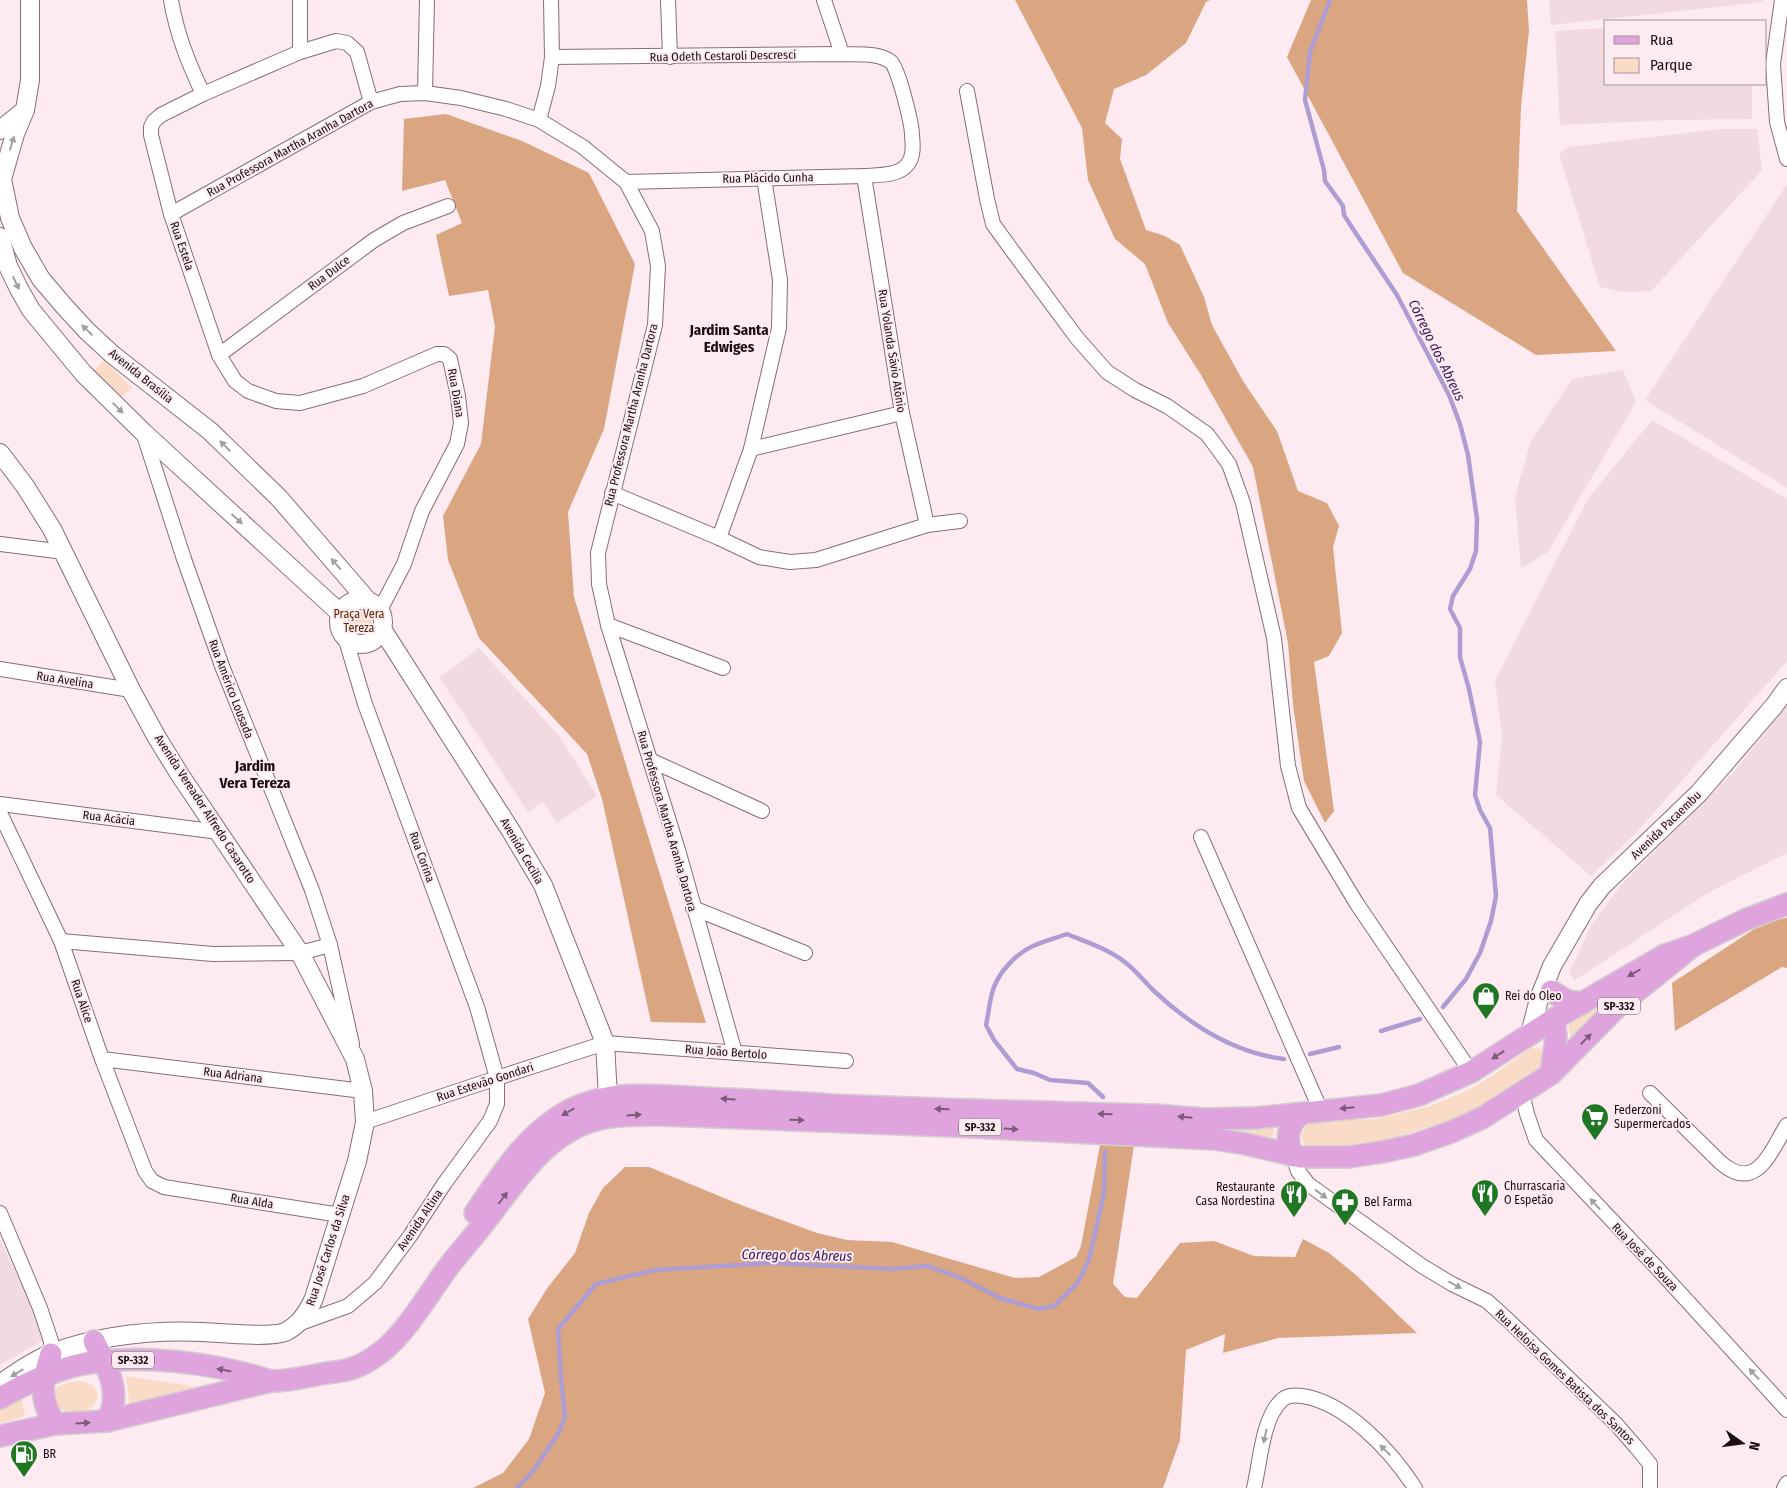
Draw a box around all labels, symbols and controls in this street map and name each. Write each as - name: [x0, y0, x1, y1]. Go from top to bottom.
- legend: [1604, 20, 1767, 85]
- text: Rua: [1650, 31, 1673, 49]
- street label: Rua Odeth Cestaroli Descresci: [650, 48, 796, 64]
- text: Parque: [1650, 56, 1693, 74]
- street label: Rua Professora Martha Aranha Dartora: [205, 96, 376, 200]
- one-way arrow: [9, 135, 17, 150]
- street label: Rua Plácido Cunha: [722, 170, 814, 186]
- street label: Rua Estela: [167, 220, 197, 272]
- street label: Rua Dulce: [305, 253, 353, 293]
- one-way arrow: [12, 276, 20, 290]
- street label: Rua Yolanda Sávio Atônio: [875, 288, 909, 414]
- water label: Córrego dos Abreus: [1405, 297, 1468, 404]
- district label: Jardim Santa Edwiges: [688, 321, 769, 356]
- street label: Rua Professora Martha Aranha Dartora: [601, 322, 661, 508]
- one-way arrow: [82, 324, 94, 336]
- street label: Avenida Brasília: [106, 346, 176, 406]
- street label: Rua Diana: [445, 367, 467, 419]
- one-way arrow: [112, 402, 124, 414]
- one-way arrow: [219, 440, 231, 452]
- one-way arrow: [231, 513, 243, 525]
- one-way arrow: [331, 558, 342, 571]
- park label: Praça Vera Tereza: [334, 607, 385, 635]
- street label: Rua Américo Lousada: [206, 637, 256, 741]
- street label: Rua Avelina: [36, 669, 95, 691]
- street label: Rua Professora Martha Aranha Dartora: [634, 729, 700, 913]
- street label: Avenida Vereador Alfredo Casarotto: [152, 732, 258, 886]
- district label: Jardim Vera Tereza: [219, 757, 291, 792]
- street label: Avenida Pacaembu: [1628, 788, 1704, 862]
- street label: Rua Acácia: [82, 808, 136, 828]
- street label: Avenida Cecilia: [497, 815, 547, 887]
- street label: Rua Corina: [406, 830, 438, 884]
- one-way arrow: [1627, 969, 1642, 977]
- street label: Rua Alice: [68, 978, 96, 1025]
- shop icon: Rei do Oleo: [1471, 981, 1501, 1020]
- place label: Rei do Oleo: [1505, 989, 1562, 1003]
- road number: SP-332: [1598, 998, 1640, 1014]
- one-way arrow: [1579, 1033, 1591, 1045]
- street label: Rua João Bertolo: [685, 1042, 767, 1062]
- one-way arrow: [1492, 1050, 1505, 1059]
- street label: Rua Estevão Gondari: [435, 1060, 535, 1104]
- street label: Rua Adriana: [203, 1064, 264, 1086]
- one-way arrow: [719, 1095, 735, 1103]
- supermarket icon: Federzoni Supermercados: [1580, 1102, 1610, 1141]
- place label: Federzoni Supermercados: [1614, 1103, 1691, 1131]
- one-way arrow: [934, 1104, 950, 1112]
- one-way arrow: [1339, 1104, 1355, 1112]
- one-way arrow: [562, 1107, 575, 1116]
- one-way arrow: [1097, 1109, 1113, 1117]
- one-way arrow: [626, 1111, 642, 1119]
- one-way arrow: [1177, 1113, 1193, 1121]
- one-way arrow: [789, 1116, 805, 1124]
- road number: SP-332: [959, 1118, 1001, 1136]
- one-way arrow: [1004, 1125, 1020, 1133]
- restaurant icon: Churrascaria O Espetão: [1470, 1178, 1500, 1217]
- restaurant icon: Restaurante Casa Nordestina: [1279, 1179, 1309, 1218]
- place label: Churrascaria O Espetão: [1504, 1179, 1566, 1207]
- place label: Restaurante Casa Nordestina: [1195, 1180, 1275, 1208]
- street label: Avenida Altina: [394, 1187, 446, 1253]
- pharmacy icon: Bel Farma: [1330, 1187, 1360, 1226]
- one-way arrow: [1314, 1189, 1328, 1199]
- street label: Rua Alda: [230, 1191, 275, 1211]
- one-way arrow: [498, 1191, 508, 1205]
- street label: Rua José Carlos da Silva: [303, 1192, 353, 1308]
- place label: Bel Farma: [1364, 1195, 1412, 1209]
- one-way arrow: [1589, 1198, 1601, 1210]
- street label: Rua José de Souza: [1609, 1220, 1681, 1294]
- water label: Córrego dos Abreus: [741, 1246, 853, 1265]
- one-way arrow: [1449, 1281, 1462, 1290]
- street label: Rua Heloisa Gomes Batista dos Santos: [1492, 1307, 1638, 1447]
- road number: SP-332: [112, 1352, 154, 1368]
- one-way arrow: [215, 1365, 231, 1373]
- one-way arrow: [11, 1369, 24, 1378]
- one-way arrow: [1748, 1369, 1760, 1381]
- one-way arrow: [75, 1418, 91, 1426]
- north arrow: [1717, 1418, 1767, 1468]
- one-way arrow: [1261, 1428, 1269, 1444]
- fuel station icon: BR: [9, 1439, 39, 1478]
- text: N: [1745, 1440, 1763, 1452]
- one-way arrow: [1379, 1444, 1391, 1456]
- place label: BR: [43, 1447, 57, 1461]

